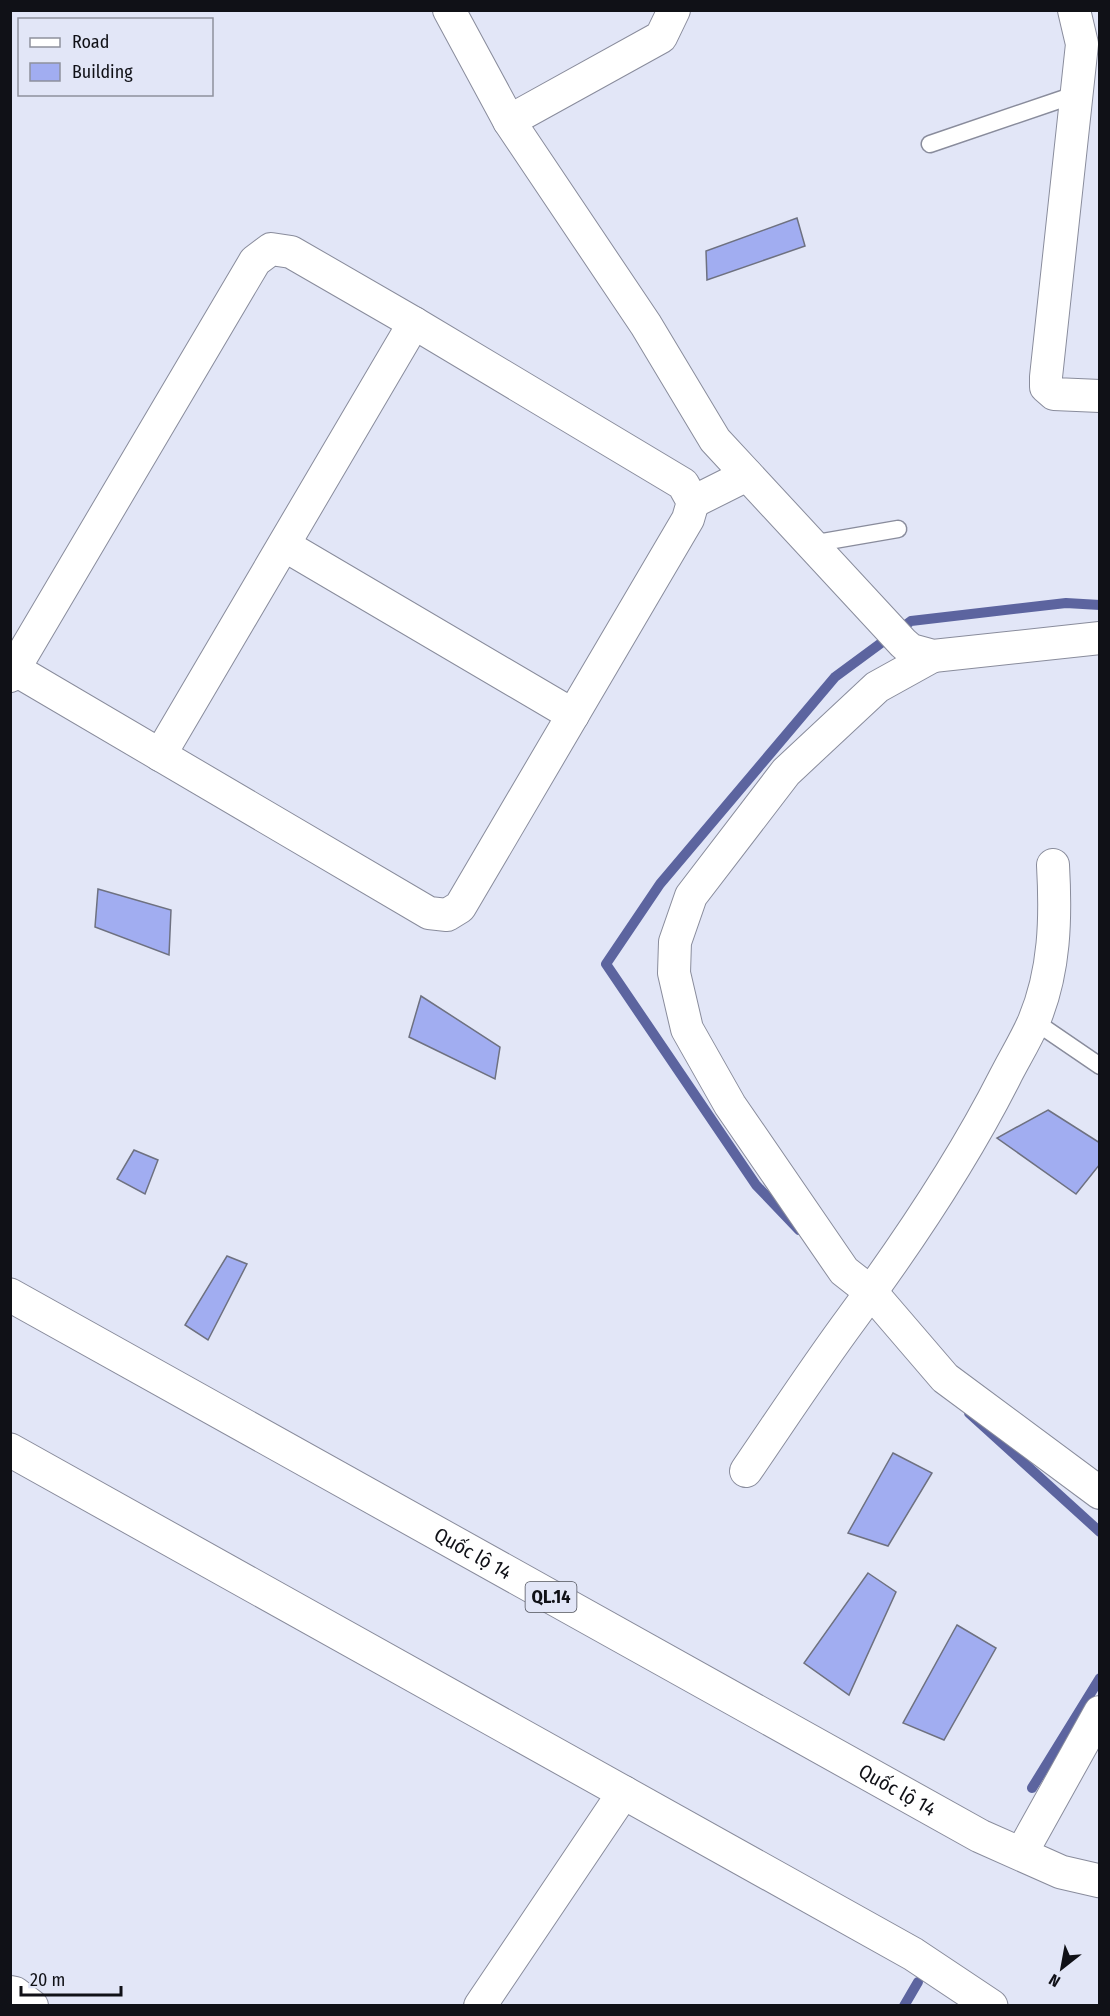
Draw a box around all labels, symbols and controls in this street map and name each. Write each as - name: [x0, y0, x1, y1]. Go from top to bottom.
- legend: [18, 18, 213, 96]
- text: Road: [72, 31, 109, 53]
- text: Building: [72, 61, 133, 83]
- street label: Quốc lộ 14: [430, 1522, 516, 1584]
- road number: QL.14: [526, 1582, 576, 1612]
- street label: Quốc lộ 14: [854, 1759, 940, 1821]
- north arrow: [1032, 1938, 1092, 1998]
- scale bar: [21, 1959, 122, 1997]
- text: 20 m: [30, 1969, 65, 1991]
- text: N: [1046, 1970, 1064, 1991]

